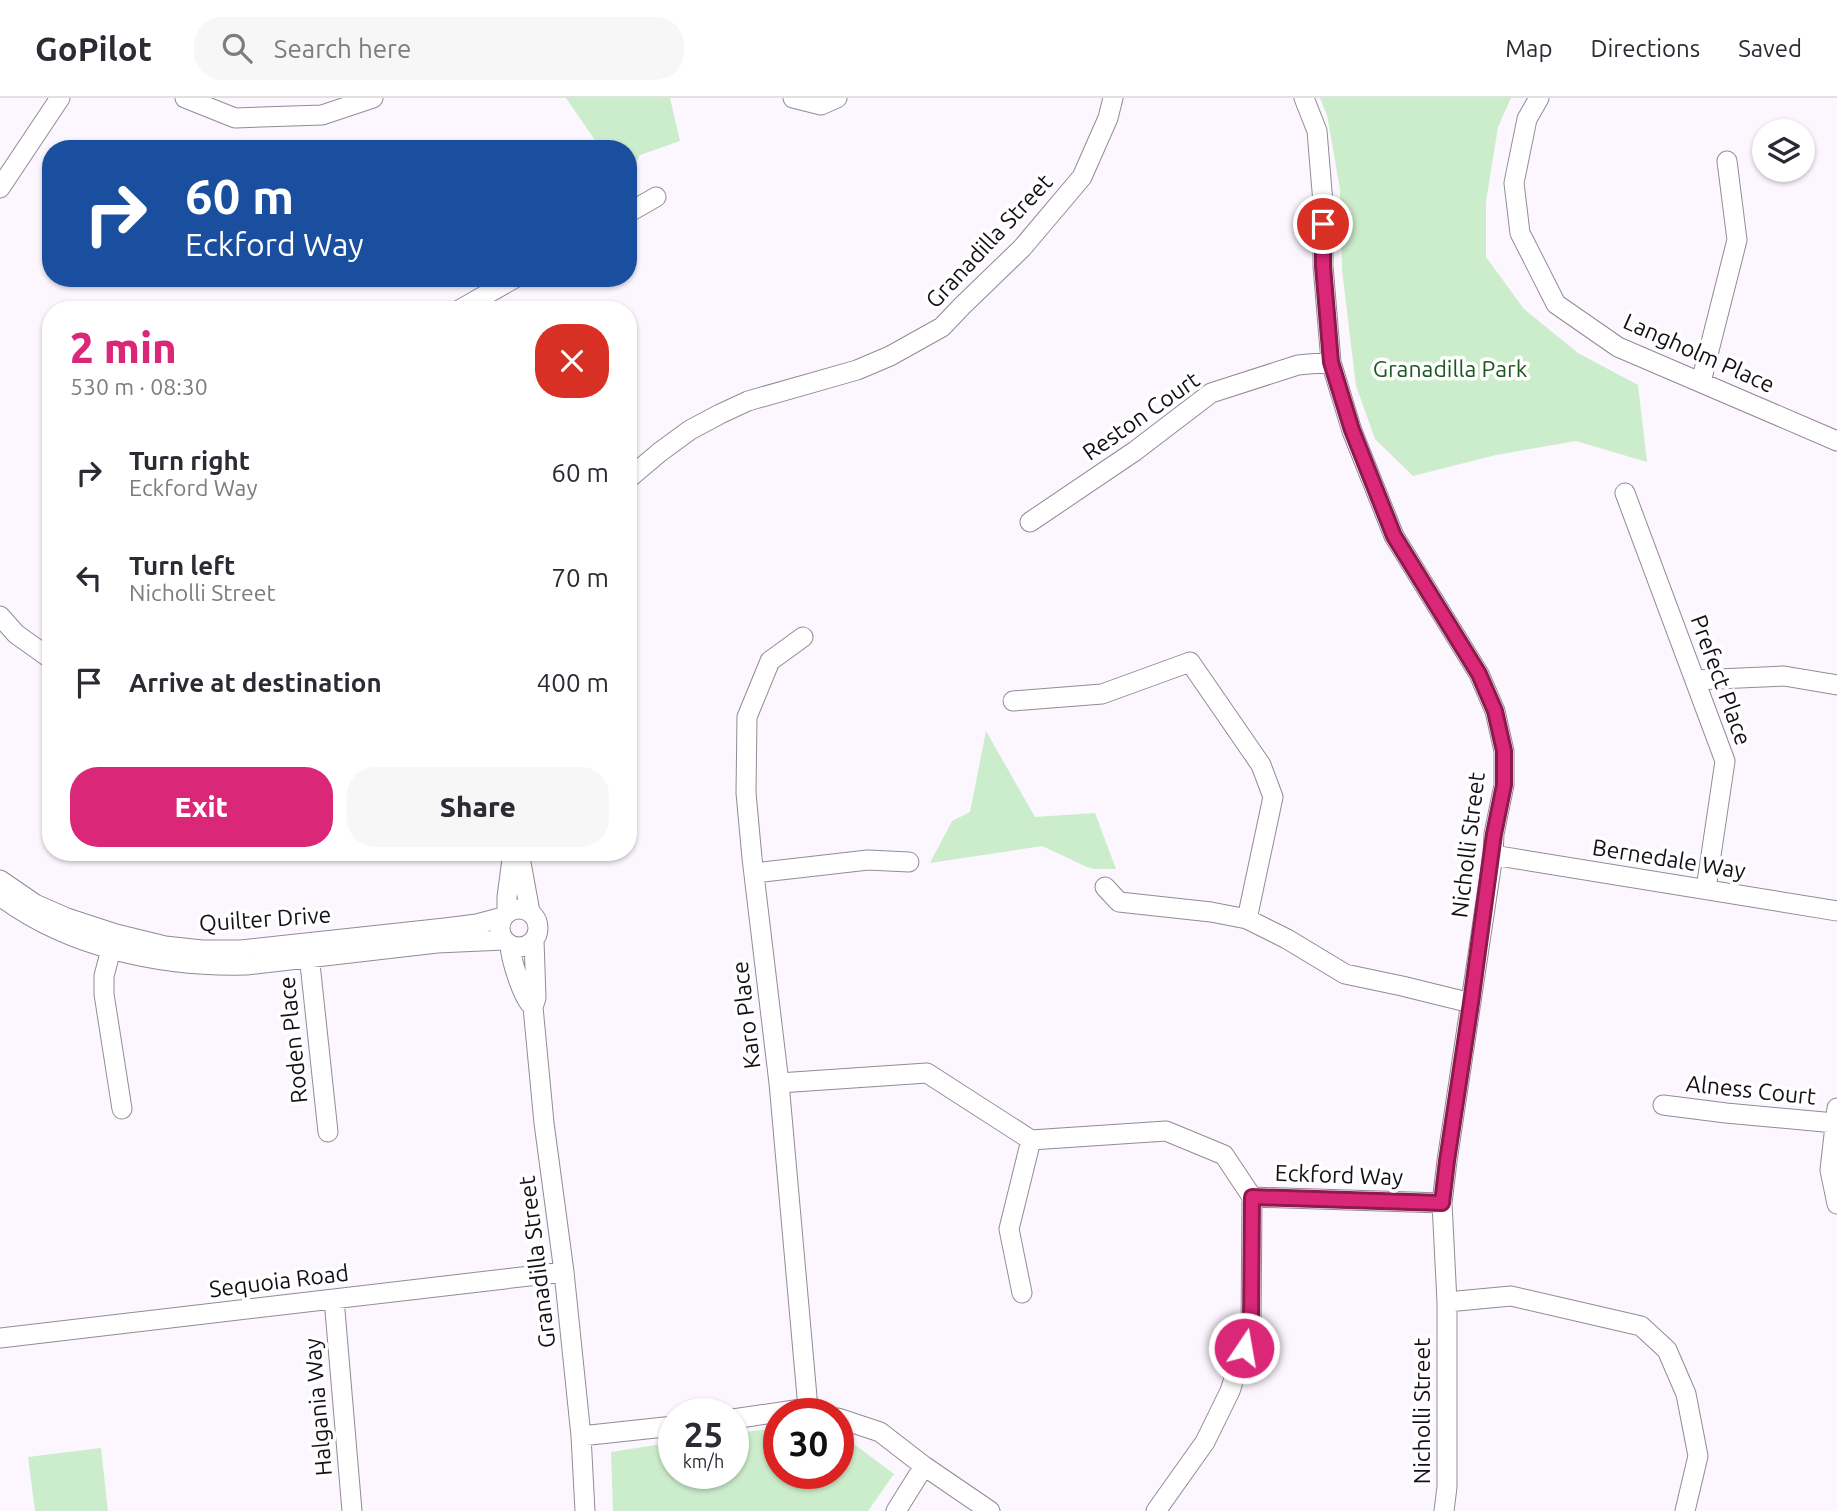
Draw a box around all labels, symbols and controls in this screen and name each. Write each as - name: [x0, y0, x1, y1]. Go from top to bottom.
- search box: [194, 17, 684, 80]
- icon: search: [218, 29, 256, 67]
- text: GoPilot: [35, 30, 152, 67]
- text: Search here: [274, 34, 411, 63]
- text: Map: [1505, 35, 1552, 62]
- text: Directions: [1590, 35, 1700, 62]
- text: Saved: [1738, 35, 1802, 62]
- map controls: [1752, 119, 1815, 182]
- button: layers: [1752, 119, 1815, 182]
- icon: right: [70, 168, 161, 259]
- text: 60 m: [185, 168, 294, 223]
- street label: Granadilla Street: [920, 169, 1057, 313]
- pin: [1293, 194, 1353, 254]
- icon: arrive: [1304, 205, 1342, 243]
- text: Eckford Way: [185, 226, 364, 262]
- street label: Langholm Place: [1620, 308, 1779, 397]
- text: 2 min: [70, 324, 177, 371]
- button: close: [535, 324, 609, 398]
- park label: Granadilla Park: [1373, 356, 1528, 381]
- street label: Reston Court: [1078, 366, 1204, 465]
- text: 530 m · 08:30: [70, 374, 208, 399]
- text: Turn right: [129, 446, 250, 475]
- icon: right: [70, 454, 108, 492]
- text: 60 m: [551, 458, 609, 487]
- text: Eckford Way: [129, 475, 258, 500]
- text: Turn left: [129, 551, 235, 580]
- icon: left: [70, 559, 108, 597]
- text: 70 m: [551, 563, 609, 592]
- text: Nicholli Street: [129, 580, 275, 605]
- street label: Prefect Place: [1686, 611, 1757, 748]
- icon: arrive: [70, 664, 108, 702]
- text: Arrive at destination: [129, 668, 382, 697]
- text: 400 m: [537, 668, 609, 697]
- button: Exit: [70, 767, 333, 847]
- button: Share: [347, 767, 609, 847]
- street label: Nicholli Street: [1446, 771, 1489, 919]
- street label: Bernedale Way: [1591, 834, 1747, 883]
- street label: Quilter Drive: [198, 901, 332, 936]
- street label: Karo Place: [727, 960, 765, 1070]
- street label: Roden Place: [273, 975, 312, 1105]
- street label: Alness Court: [1685, 1070, 1817, 1109]
- street label: Eckford Way: [1274, 1160, 1404, 1189]
- street label: Granadilla Street: [514, 1175, 559, 1350]
- street label: Sequoia Road: [208, 1260, 350, 1301]
- position arrow: [1207, 1311, 1281, 1385]
- street label: Halgania Way: [299, 1337, 336, 1477]
- street label: Nicholli Street: [1409, 1338, 1434, 1484]
- speed limit sign: 30: [763, 1398, 854, 1489]
- text: 25: [684, 1414, 723, 1454]
- text: km/h: [683, 1451, 724, 1471]

